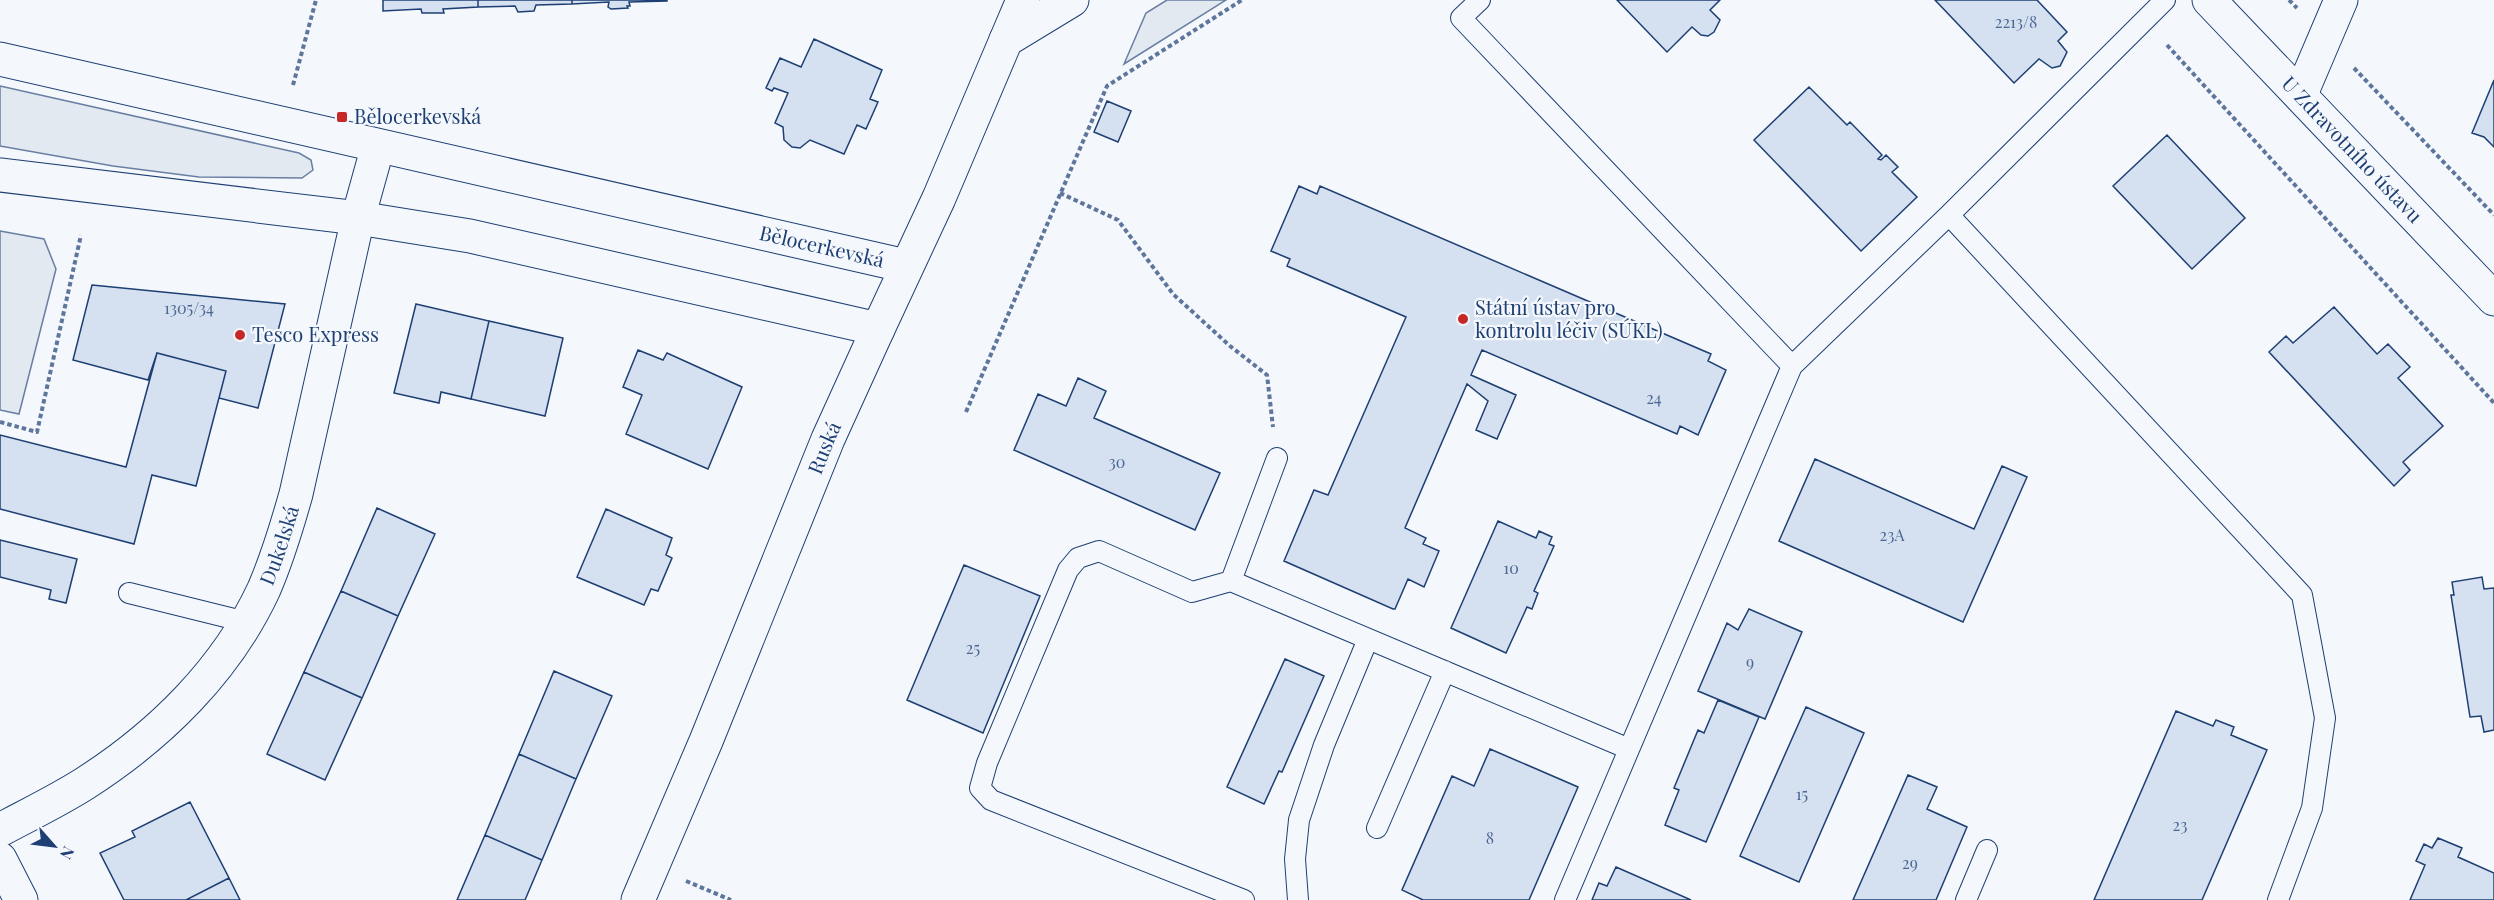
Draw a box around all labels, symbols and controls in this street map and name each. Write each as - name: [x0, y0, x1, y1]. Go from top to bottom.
- house number: 2213/8: [1995, 11, 2037, 32]
- street label: U Zdravotního ústavu: [2277, 70, 2430, 228]
- place label: Bělocerkevská: [354, 102, 481, 129]
- marker: Bělocerkevská: [335, 110, 349, 124]
- street label: Bělocerkevská: [757, 218, 887, 273]
- place label: Státní ústav pro kontrolu léčiv (SÚKL): [1475, 293, 1663, 343]
- house number: 1305/34: [164, 297, 214, 318]
- marker: Státní ústav pro kontrolu léčiv (SÚKL): [1456, 312, 1470, 326]
- place label: Tesco Express: [252, 320, 379, 347]
- marker: Tesco Express: [233, 328, 247, 342]
- house number: 24: [1646, 387, 1662, 408]
- street label: Ruská: [800, 417, 846, 478]
- house number: 30: [1109, 451, 1125, 472]
- street label: Dukelská: [252, 502, 304, 589]
- house number: 23A: [1880, 524, 1905, 545]
- house number: 10: [1503, 557, 1519, 578]
- house number: 25: [966, 637, 980, 658]
- house number: 9: [1746, 651, 1754, 672]
- house number: 15: [1796, 783, 1808, 804]
- house number: 23: [2173, 814, 2187, 835]
- north arrow: [24, 816, 84, 876]
- house number: 8: [1486, 827, 1494, 848]
- text: N: [55, 843, 80, 864]
- house number: 29: [1902, 852, 1918, 873]

